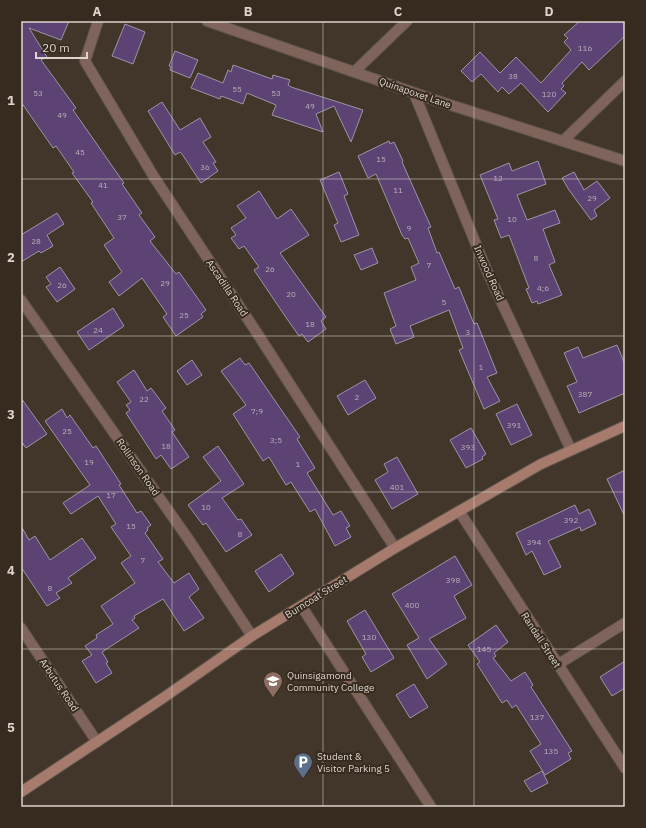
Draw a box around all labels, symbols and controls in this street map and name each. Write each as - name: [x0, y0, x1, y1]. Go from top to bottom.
- text: A: [93, 3, 102, 20]
- text: B: [244, 3, 253, 20]
- text: C: [394, 3, 403, 20]
- text: D: [544, 3, 554, 20]
- scale bar: [36, 34, 87, 60]
- text: 20 m: [42, 40, 70, 55]
- house number: 116: [578, 43, 592, 53]
- house number: 38: [508, 71, 518, 81]
- street label: Quinapoxet Lane: [377, 75, 453, 112]
- house number: 55: [232, 84, 242, 94]
- house number: 53: [33, 88, 43, 98]
- house number: 53: [271, 88, 281, 98]
- house number: 120: [542, 89, 556, 99]
- text: 1: [7, 92, 15, 109]
- house number: 49: [305, 101, 315, 111]
- house number: 49: [57, 110, 67, 120]
- house number: 45: [75, 147, 85, 157]
- house number: 15: [376, 154, 386, 164]
- house number: 36: [200, 162, 210, 172]
- house number: 12: [493, 173, 503, 183]
- house number: 41: [98, 180, 108, 190]
- house number: 11: [393, 185, 403, 195]
- house number: 29: [587, 193, 597, 203]
- house number: 37: [117, 212, 127, 222]
- house number: 10: [507, 214, 517, 224]
- house number: 9: [407, 223, 412, 233]
- house number: 28: [31, 236, 41, 246]
- street label: Inwood Road: [471, 243, 507, 303]
- text: 2: [7, 249, 15, 266]
- house number: 8: [534, 253, 539, 263]
- street label: Ascadilla Road: [203, 257, 251, 319]
- house number: 7: [427, 260, 432, 270]
- house number: 26: [265, 264, 275, 274]
- house number: 29: [160, 278, 170, 288]
- house number: 26: [57, 280, 67, 290]
- house number: 4;6: [537, 283, 549, 293]
- house number: 20: [286, 289, 296, 299]
- house number: 5: [442, 297, 447, 307]
- house number: 25: [179, 310, 189, 320]
- house number: 18: [305, 319, 315, 329]
- house number: 24: [93, 325, 103, 335]
- house number: 3: [466, 327, 471, 337]
- house number: 1: [479, 362, 484, 372]
- house number: 387: [578, 389, 592, 399]
- house number: 2: [355, 392, 360, 402]
- house number: 22: [139, 394, 149, 404]
- text: 3: [7, 406, 15, 423]
- house number: 7;9: [251, 406, 263, 416]
- house number: 391: [507, 420, 521, 430]
- house number: 25: [62, 426, 72, 436]
- house number: 3;5: [270, 435, 282, 445]
- street label: Rollinson Road: [113, 436, 163, 498]
- house number: 18: [161, 441, 171, 451]
- house number: 393: [461, 442, 475, 452]
- house number: 19: [84, 457, 94, 467]
- house number: 1: [296, 459, 301, 469]
- house number: 401: [390, 482, 404, 492]
- house number: 17: [106, 490, 116, 500]
- house number: 10: [201, 502, 211, 512]
- house number: 392: [564, 515, 578, 525]
- house number: 15: [126, 521, 136, 531]
- house number: 8: [238, 529, 243, 539]
- house number: 394: [527, 537, 541, 547]
- house number: 7: [141, 555, 146, 565]
- text: 4: [7, 562, 15, 579]
- street label: Burncoat Street: [283, 572, 350, 621]
- house number: 398: [446, 575, 460, 585]
- house number: 8: [48, 583, 53, 593]
- house number: 400: [405, 600, 419, 610]
- street label: Randall Street: [518, 610, 564, 671]
- house number: 130: [362, 632, 376, 642]
- house number: 145: [477, 644, 491, 654]
- street label: Arbutus Road: [37, 656, 81, 714]
- place label: Quinsigamond Community College: [287, 669, 375, 694]
- school or university icon: Quinsigamond Community College: [262, 670, 284, 698]
- house number: 137: [530, 712, 544, 722]
- text: 5: [7, 719, 15, 736]
- house number: 135: [544, 746, 558, 756]
- place label: Student & Visitor Parking 5: [317, 750, 390, 775]
- parking icon: Student & Visitor Parking 5: [292, 751, 314, 779]

